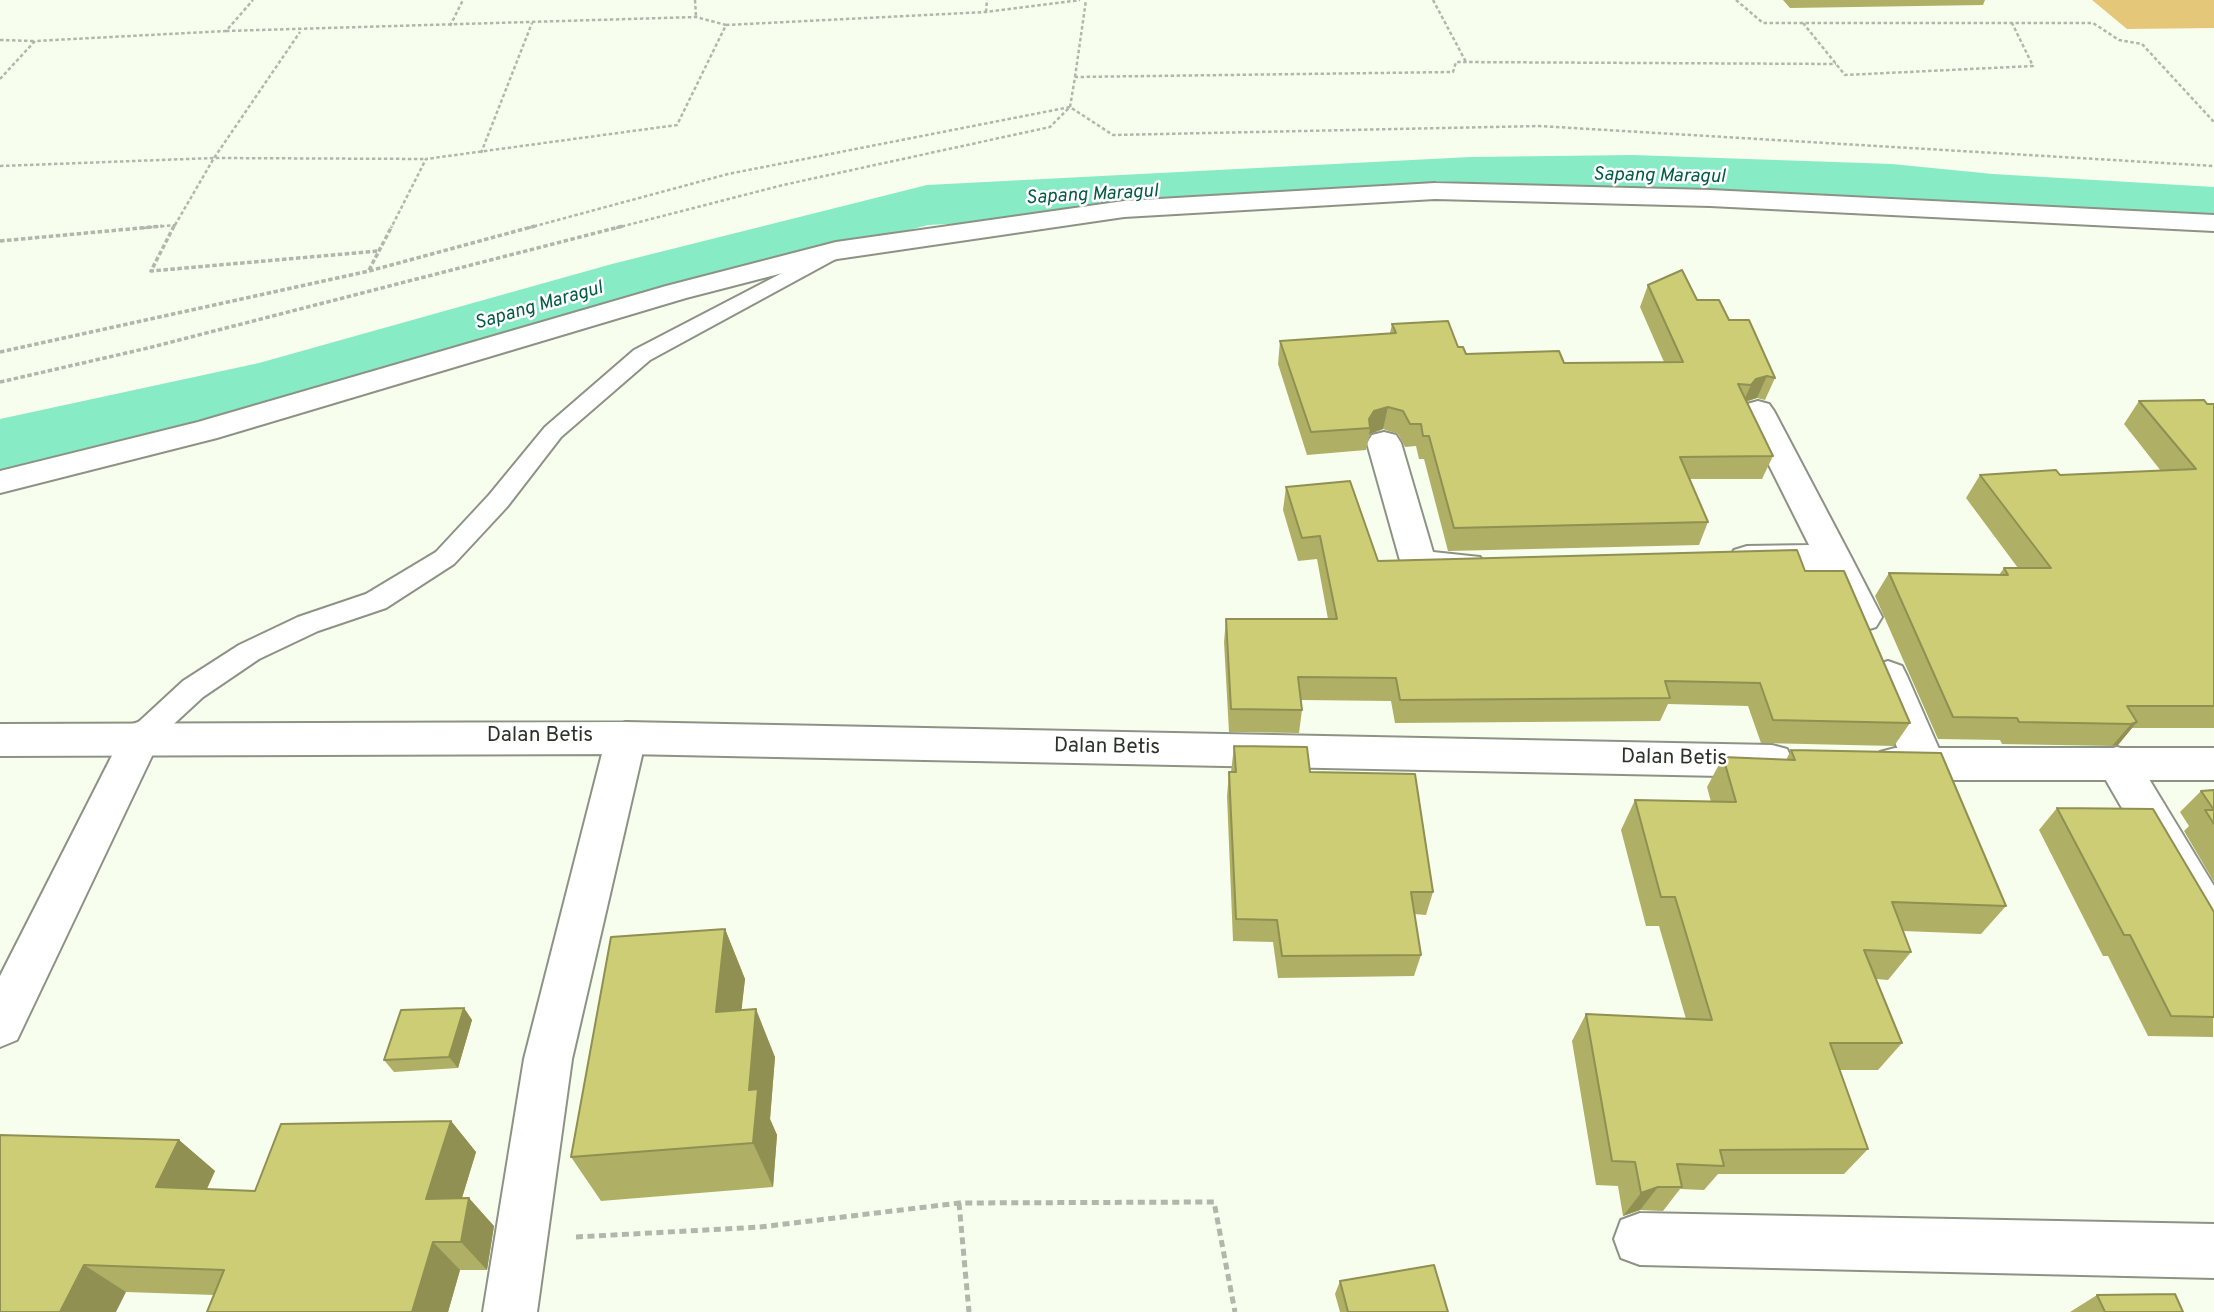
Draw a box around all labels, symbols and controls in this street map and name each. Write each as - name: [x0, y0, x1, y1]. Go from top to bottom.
- water label: Sapang Maragul: [1593, 164, 1725, 190]
- water label: Sapang Maragul: [1025, 181, 1159, 211]
- water label: Sapang Maragul: [472, 278, 606, 336]
- street label: Dalan Betis: [487, 724, 593, 750]
- street label: Dalan Betis: [1054, 734, 1160, 762]
- street label: Dalan Betis: [1621, 745, 1727, 773]

